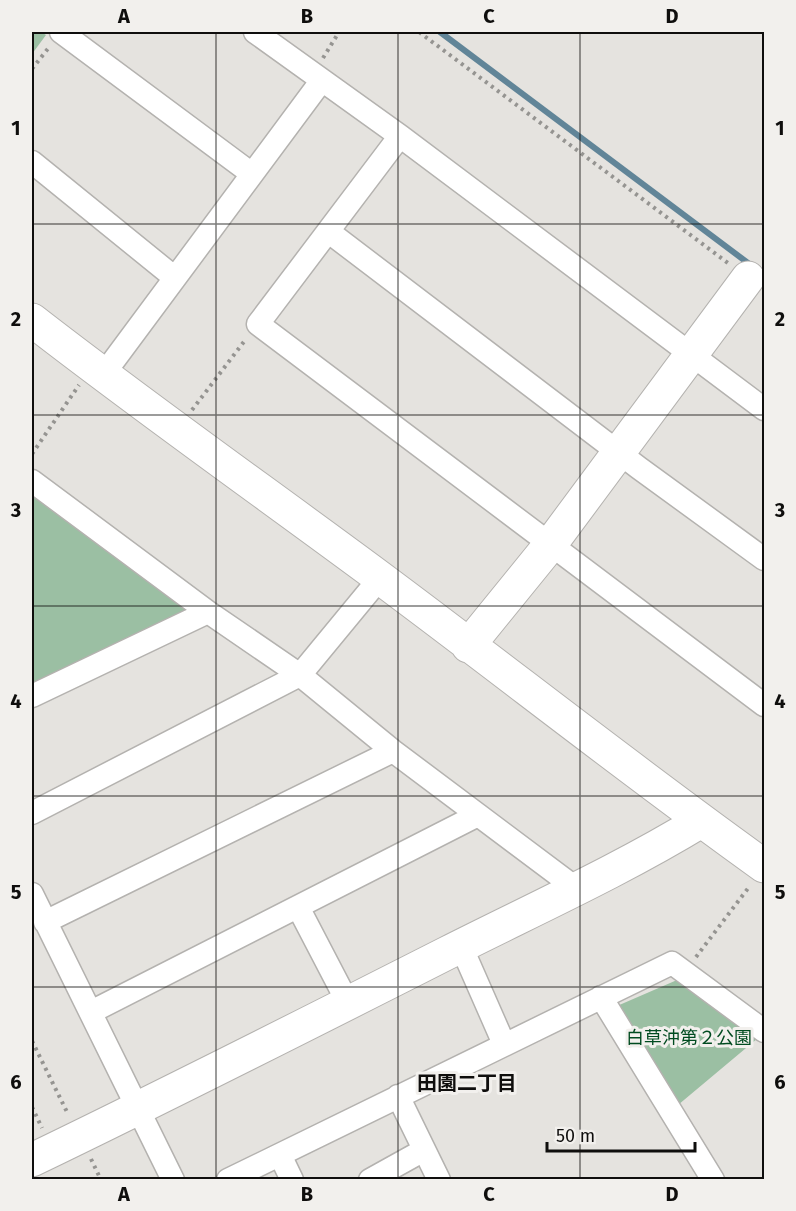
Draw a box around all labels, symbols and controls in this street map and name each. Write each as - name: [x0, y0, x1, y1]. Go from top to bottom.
- text: A: [117, 4, 131, 28]
- text: B: [301, 4, 313, 28]
- text: C: [483, 4, 495, 28]
- text: D: [665, 4, 679, 28]
- text: 1: [11, 116, 21, 140]
- text: 1: [775, 116, 785, 140]
- text: 2: [11, 307, 21, 331]
- text: 2: [775, 307, 785, 331]
- text: 3: [10, 498, 21, 522]
- text: 3: [774, 498, 785, 522]
- text: 4: [10, 689, 22, 713]
- text: 4: [774, 689, 786, 713]
- text: 5: [11, 880, 22, 904]
- text: 5: [775, 880, 786, 904]
- park label: 白草沖第２公園: [626, 1027, 752, 1049]
- text: 6: [10, 1070, 22, 1094]
- text: 6: [774, 1070, 786, 1094]
- district label: 田園二丁目: [417, 1071, 517, 1095]
- scale bar: [547, 1115, 696, 1153]
- text: 50 m: [556, 1125, 595, 1147]
- text: A: [117, 1182, 131, 1206]
- text: B: [301, 1182, 313, 1206]
- text: C: [483, 1182, 495, 1206]
- text: D: [665, 1182, 679, 1206]

